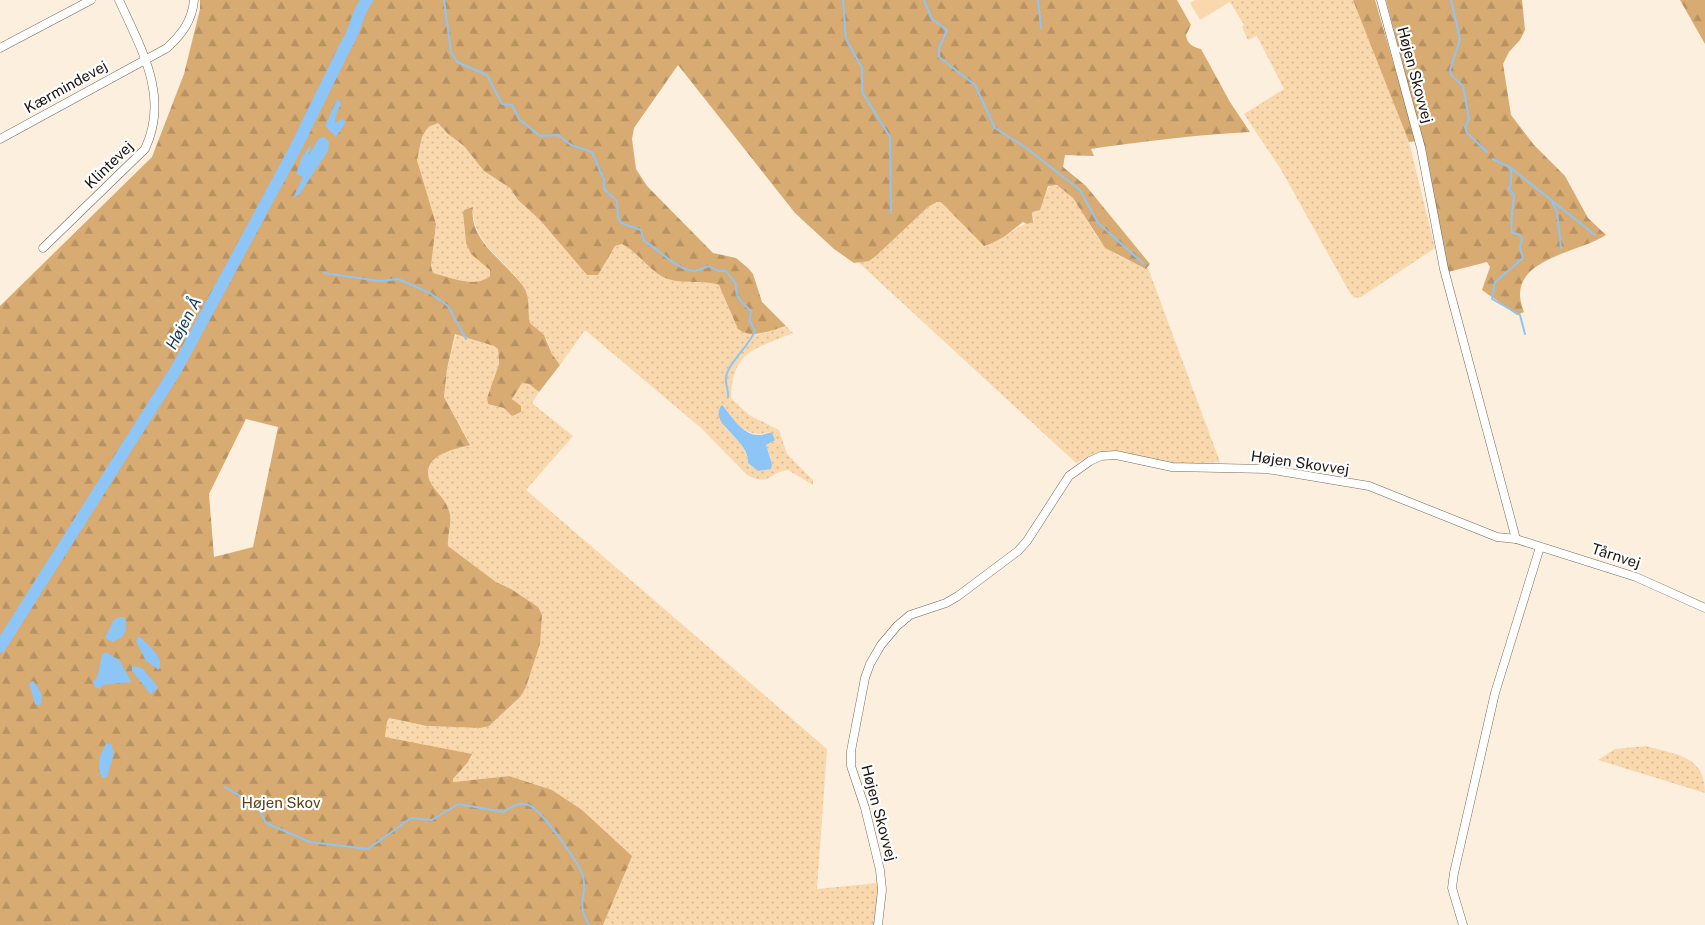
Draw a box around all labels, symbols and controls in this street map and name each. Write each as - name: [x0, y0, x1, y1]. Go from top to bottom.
- street label: Højen Skovvej: [1394, 25, 1436, 125]
- street label: Kærmindevej: [21, 57, 110, 116]
- street label: Klintevej: [81, 137, 136, 192]
- water label: Højen Å: [160, 293, 205, 353]
- street label: Højen Skovvej: [1250, 447, 1350, 478]
- street label: Tårnvej: [1590, 540, 1643, 571]
- street label: Højen Skovvej: [858, 763, 900, 863]
- park label: Højen Skov: [242, 794, 321, 811]

